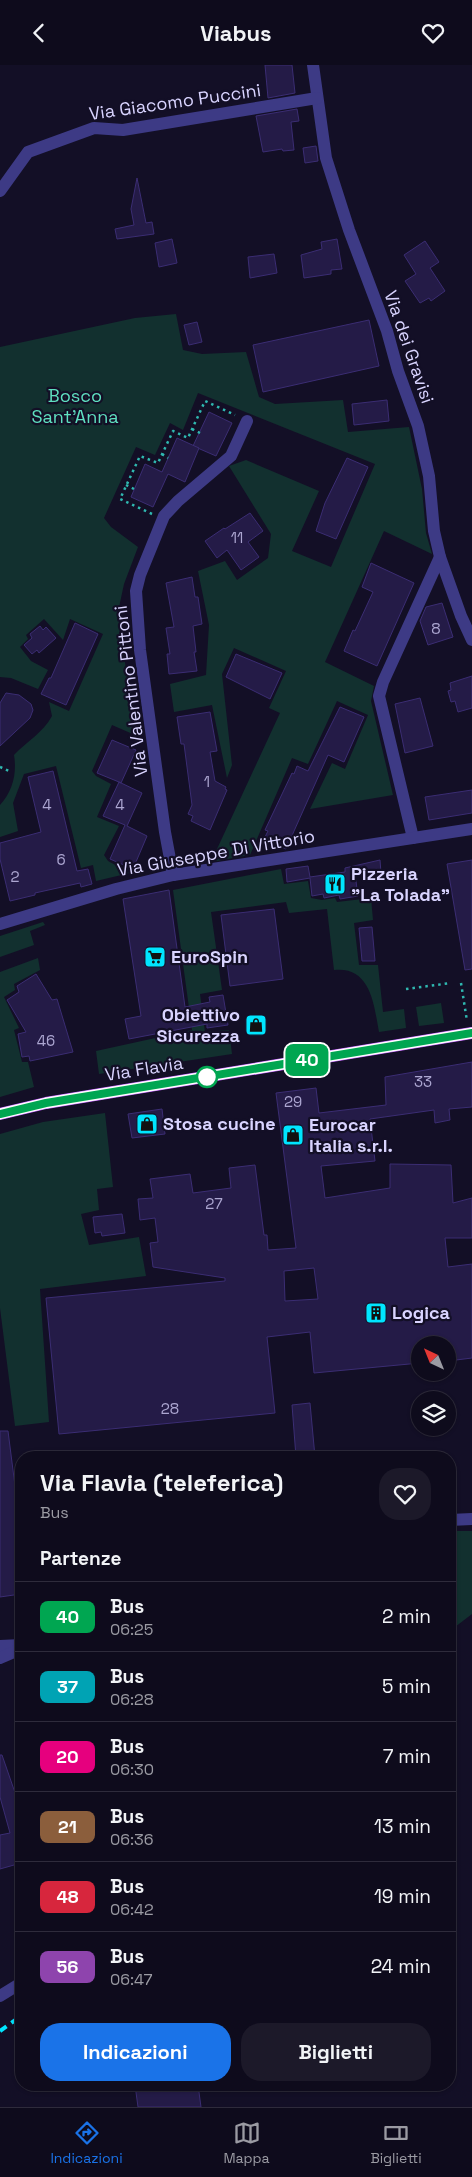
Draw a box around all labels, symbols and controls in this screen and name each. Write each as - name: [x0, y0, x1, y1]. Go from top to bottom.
- icon: back: [25, 19, 53, 47]
- text: Viabus: [200, 19, 272, 47]
- icon: heart: [419, 19, 447, 47]
- street label: Via Giacomo Puccini: [88, 78, 262, 125]
- street label: Via dei Gravisi: [379, 287, 440, 406]
- park label: Bosco Sant'Anna: [31, 384, 119, 428]
- house number: 11: [231, 528, 243, 547]
- street label: Via Valentino Pittoni: [109, 604, 152, 778]
- house number: 8: [431, 619, 441, 638]
- house number: 1: [204, 772, 210, 791]
- house number: 4: [42, 795, 52, 814]
- house number: 4: [115, 795, 125, 814]
- street label: Via Giuseppe Di Vittorio: [115, 824, 317, 881]
- house number: 6: [56, 850, 66, 869]
- place label: Pizzeria "La Tolada": [351, 862, 450, 906]
- house number: 2: [10, 867, 20, 886]
- restaurant icon: Pizzeria "La Tolada": [323, 872, 347, 896]
- supermarket icon: EuroSpin: [143, 945, 167, 969]
- place label: EuroSpin: [171, 945, 248, 968]
- place label: Obiettivo Sicurezza: [157, 1003, 241, 1047]
- shop icon: Obiettivo Sicurezza: [244, 1013, 268, 1037]
- house number: 46: [37, 1031, 55, 1050]
- line badge: 40: [284, 1044, 330, 1076]
- text: 40: [295, 1048, 319, 1071]
- street label: Via Flavia: [103, 1051, 185, 1086]
- unlabelled marker: [196, 1066, 218, 1088]
- house number: 33: [414, 1072, 432, 1091]
- house number: 29: [284, 1092, 302, 1111]
- shop icon: Stosa cucine: [135, 1112, 159, 1136]
- place label: Stosa cucine: [163, 1112, 276, 1135]
- place label: Eurocar Italia s.r.l.: [309, 1113, 393, 1157]
- shop icon: Eurocar Italia s.r.l.: [281, 1123, 305, 1147]
- house number: 27: [205, 1194, 223, 1213]
- building icon: Logica: [364, 1301, 388, 1325]
- place label: Logica: [392, 1301, 451, 1324]
- north arrow: [411, 1336, 456, 1381]
- map controls: [411, 1336, 456, 1436]
- button: layers: [411, 1391, 456, 1436]
- house number: 28: [161, 1399, 179, 1418]
- text: Via Flavia (teleferica): [40, 1467, 283, 1498]
- button: heart: [379, 1468, 431, 1520]
- text: Bus: [40, 1502, 69, 1523]
- text: Partenze: [40, 1546, 121, 1571]
- text: Bus: [110, 1594, 144, 1619]
- text: 2 min: [382, 1604, 431, 1629]
- text: 40: [56, 1605, 79, 1628]
- text: 06:25: [110, 1619, 153, 1640]
- text: Bus: [110, 1664, 144, 1689]
- text: 5 min: [382, 1674, 431, 1699]
- text: 37: [57, 1675, 78, 1698]
- text: 06:28: [110, 1689, 154, 1710]
- text: Bus: [110, 1734, 144, 1759]
- text: 7 min: [383, 1744, 431, 1769]
- text: 20: [56, 1745, 79, 1768]
- text: 06:30: [110, 1759, 154, 1780]
- text: Bus: [110, 1804, 144, 1829]
- text: 13 min: [374, 1814, 431, 1839]
- text: 21: [58, 1815, 77, 1838]
- text: 06:36: [110, 1829, 154, 1850]
- text: Bus: [110, 1874, 144, 1899]
- text: 19 min: [374, 1884, 431, 1909]
- text: 48: [56, 1885, 79, 1908]
- text: 06:42: [110, 1899, 154, 1920]
- text: Bus: [110, 1944, 144, 1969]
- text: 24 min: [371, 1954, 431, 1979]
- text: 56: [57, 1955, 78, 1978]
- text: 06:47: [110, 1969, 153, 1990]
- button: Indicazioni: [40, 2023, 231, 2081]
- button: Biglietti: [241, 2023, 431, 2081]
- tab: Indicazioni: [50, 2119, 123, 2167]
- tab: Mappa: [223, 2119, 270, 2167]
- tab: Biglietti: [370, 2119, 422, 2167]

